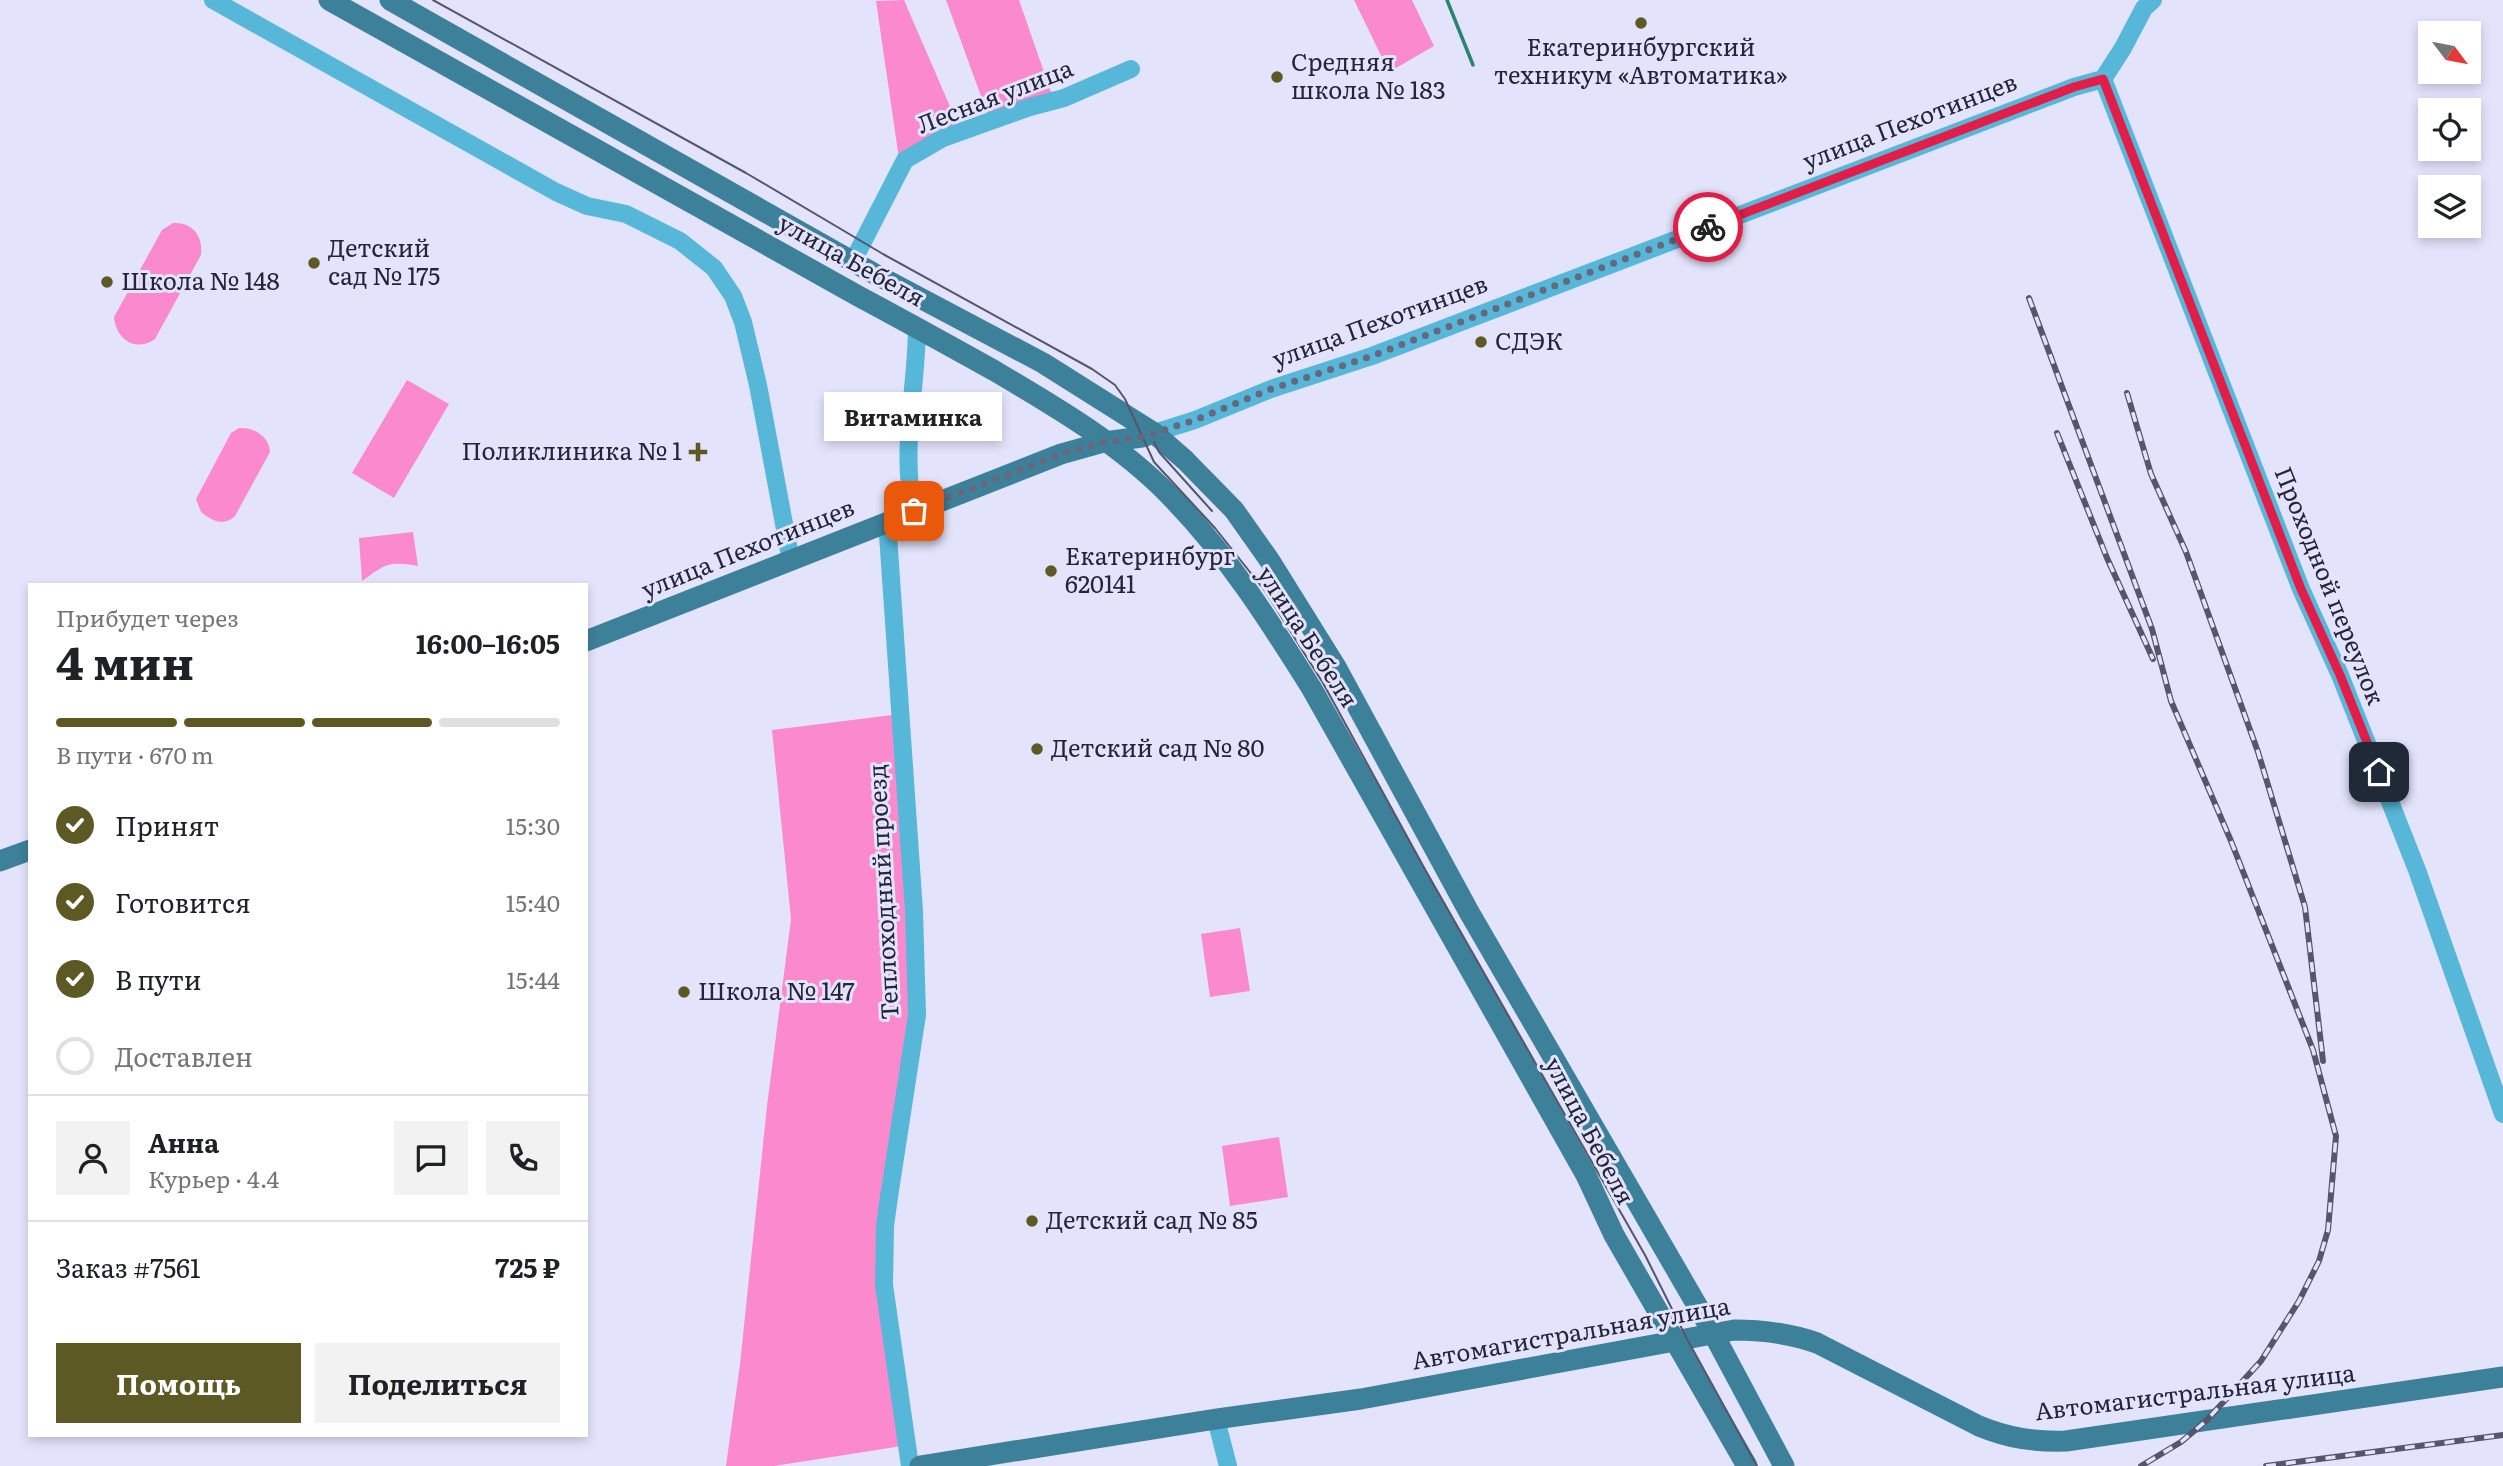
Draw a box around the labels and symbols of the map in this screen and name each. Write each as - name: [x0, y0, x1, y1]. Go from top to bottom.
- marker: Екатеринбургский техникум «Автоматика»: [1633, 15, 1649, 31]
- north arrow: [2418, 21, 2482, 84]
- place label: Екатеринбургский техникум «Автоматика»: [1494, 28, 1788, 91]
- place label: Средняя школа № 183: [1291, 43, 1446, 106]
- street label: Лесная улица: [911, 49, 1077, 141]
- street label: улица Пехотинцев: [1797, 63, 2021, 177]
- marker: Средняя школа № 183: [1269, 69, 1285, 85]
- courier: [1673, 192, 1743, 262]
- street label: улица Бебеля: [773, 204, 932, 314]
- place label: Детский сад № 175: [328, 229, 440, 292]
- marker: Детский сад № 175: [306, 255, 322, 271]
- place label: Школа № 148: [121, 262, 280, 297]
- street label: улица Пехотинцев: [1266, 264, 1492, 375]
- marker: Школа № 148: [99, 274, 115, 290]
- place label: СДЭК: [1495, 322, 1563, 357]
- marker: СДЭК: [1473, 334, 1489, 350]
- callout: Витаминка: [825, 392, 1003, 441]
- place label: Поликлиника № 1: [461, 432, 682, 467]
- marker: Поликлиника № 1: [688, 442, 708, 462]
- street label: Проходной переулок: [2268, 461, 2395, 709]
- pin: [884, 481, 944, 541]
- street label: улица Пехотинцев: [635, 488, 859, 605]
- place label: Екатеринбург 620141: [1065, 537, 1235, 600]
- street label: улица Бебеля: [1250, 558, 1368, 713]
- marker: Екатеринбург 620141: [1043, 563, 1059, 579]
- place label: Детский сад № 80: [1051, 729, 1265, 764]
- marker: Детский сад № 80: [1029, 741, 1045, 757]
- pin: [2349, 742, 2409, 802]
- street label: Теплоходный проезд: [857, 763, 906, 1021]
- place label: Школа № 147: [698, 972, 855, 1007]
- marker: Школа № 147: [676, 984, 692, 1000]
- street label: улица Бебеля: [1538, 1050, 1645, 1210]
- place label: Детский сад № 85: [1046, 1201, 1258, 1236]
- marker: Детский сад № 85: [1024, 1213, 1040, 1229]
- street label: Автомагистральная улица: [1409, 1286, 1732, 1377]
- street label: Автомагистральная улица: [2033, 1353, 2357, 1428]

